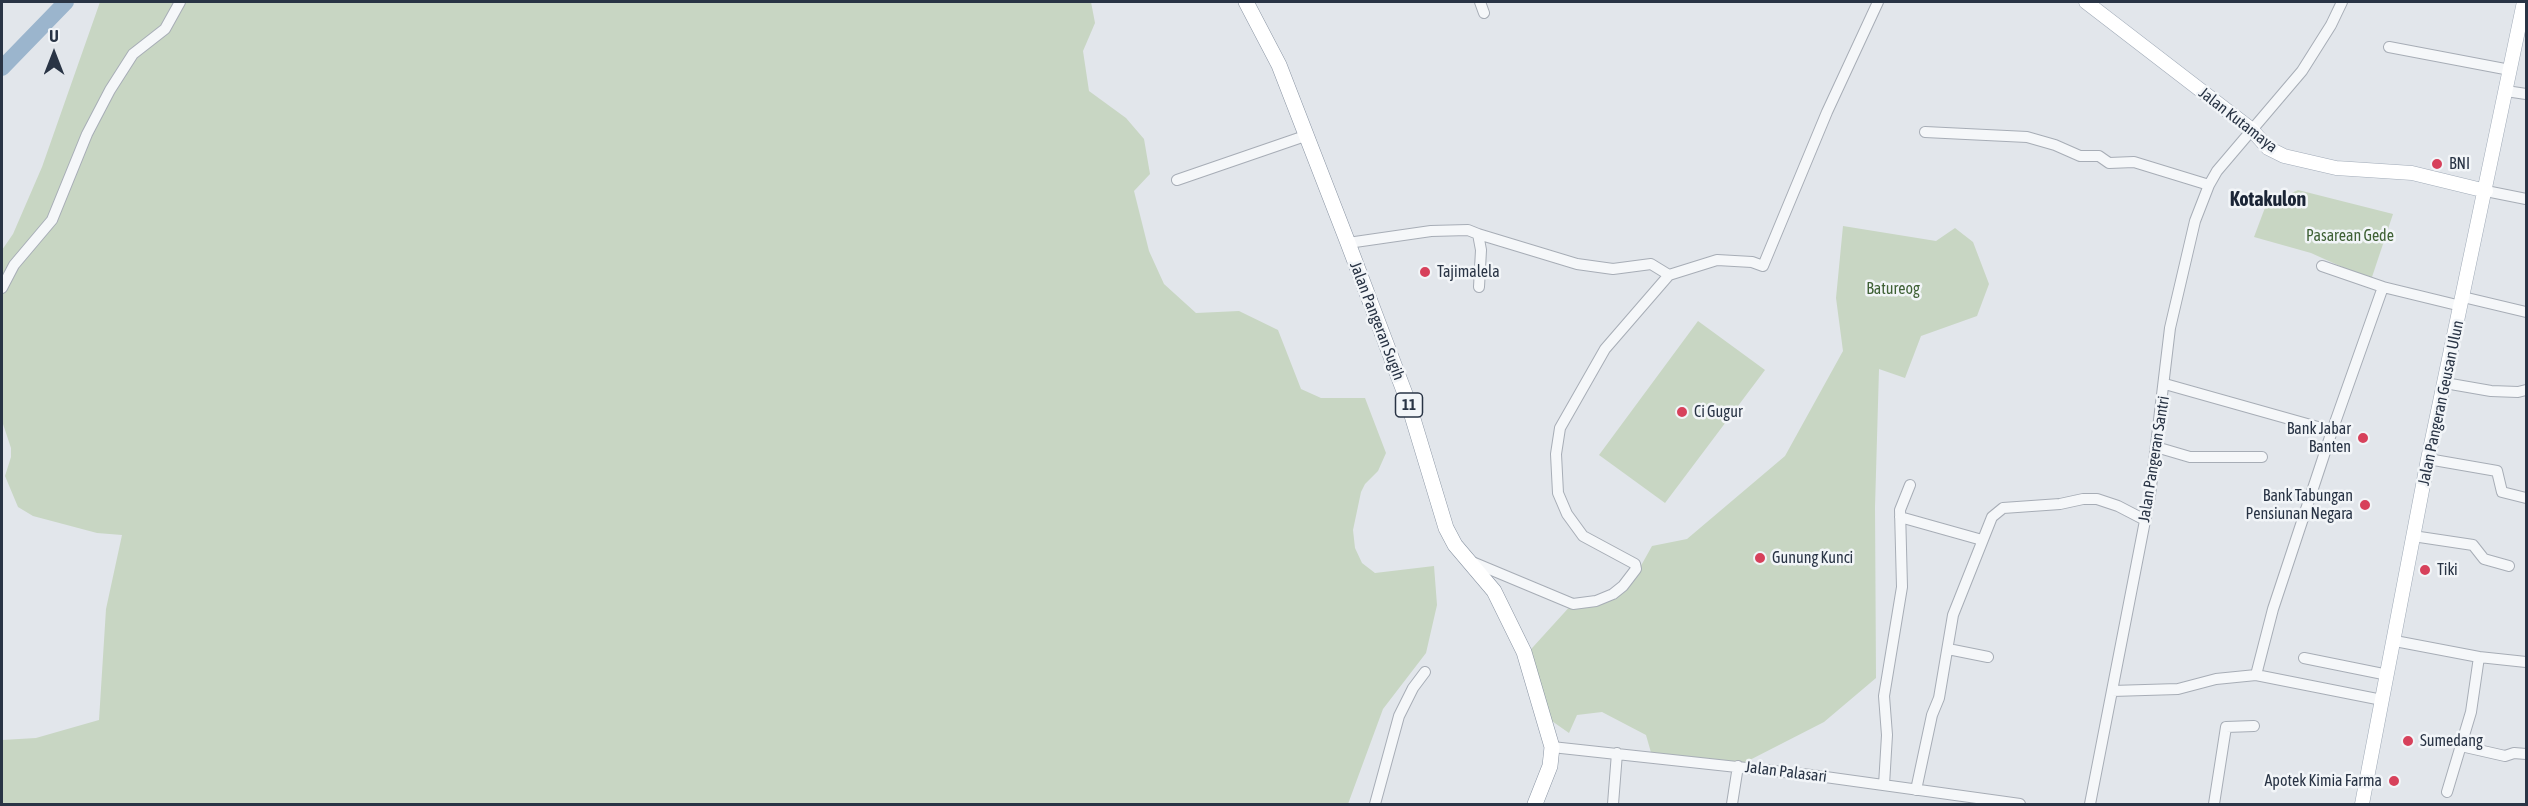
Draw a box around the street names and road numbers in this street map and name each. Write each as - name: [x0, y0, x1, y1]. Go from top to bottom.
- street label: Jalan Kutamaya: [2195, 83, 2281, 157]
- street label: Jalan Pangeran Sugih: [1346, 259, 1408, 383]
- street label: Jalan Pangeran Geusan Ulun: [2414, 319, 2468, 487]
- road number: 11: [1396, 393, 1422, 417]
- street label: Jalan Pangeran Santri: [2135, 395, 2173, 523]
- street label: Jalan Palasari: [1744, 757, 1828, 787]

